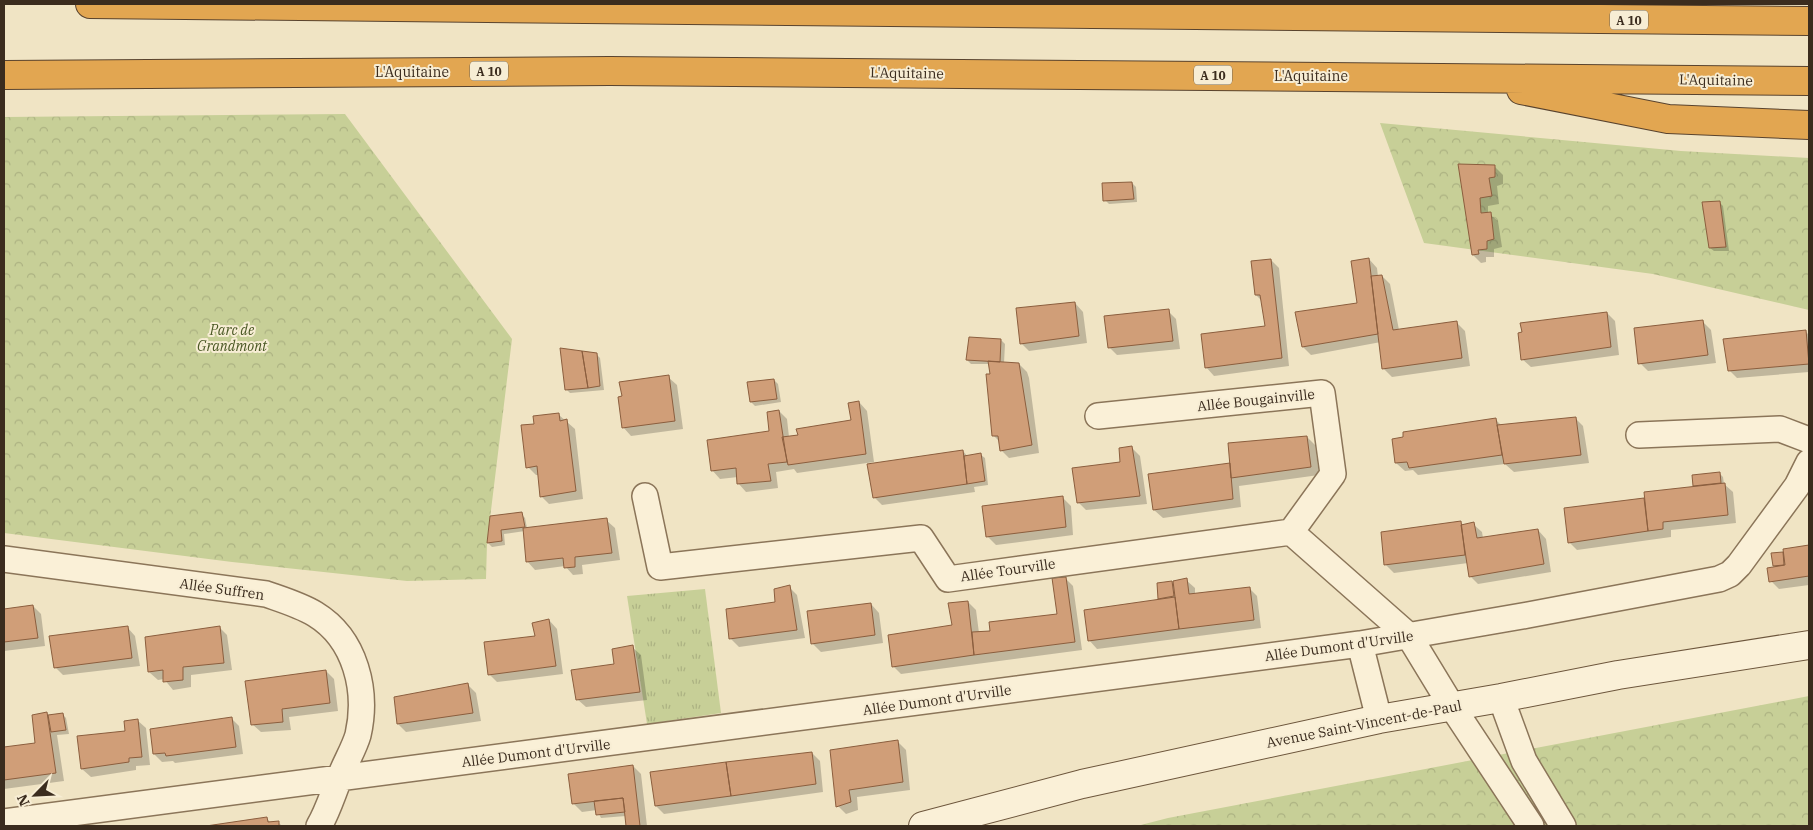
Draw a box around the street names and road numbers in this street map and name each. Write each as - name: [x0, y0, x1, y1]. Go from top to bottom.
- road number: A 10: [1610, 10, 1648, 30]
- road number: A 10: [470, 61, 508, 80]
- street label: L'Aquitaine: [375, 63, 449, 81]
- street label: L'Aquitaine: [870, 63, 944, 83]
- road number: A 10: [1194, 66, 1232, 84]
- street label: L'Aquitaine: [1274, 67, 1348, 85]
- street label: L'Aquitaine: [1679, 70, 1753, 90]
- street label: Allée Bougainville: [1196, 385, 1316, 415]
- street label: Allée Tourville: [959, 554, 1057, 586]
- street label: Allée Suffren: [179, 574, 266, 604]
- street label: Allée Dumont d'Urville: [1264, 627, 1414, 665]
- street label: Allée Dumont d'Urville: [862, 681, 1012, 719]
- street label: Avenue Saint-Vincent-de-Paul: [1265, 696, 1463, 752]
- street label: Allée Dumont d'Urville: [461, 735, 611, 771]

